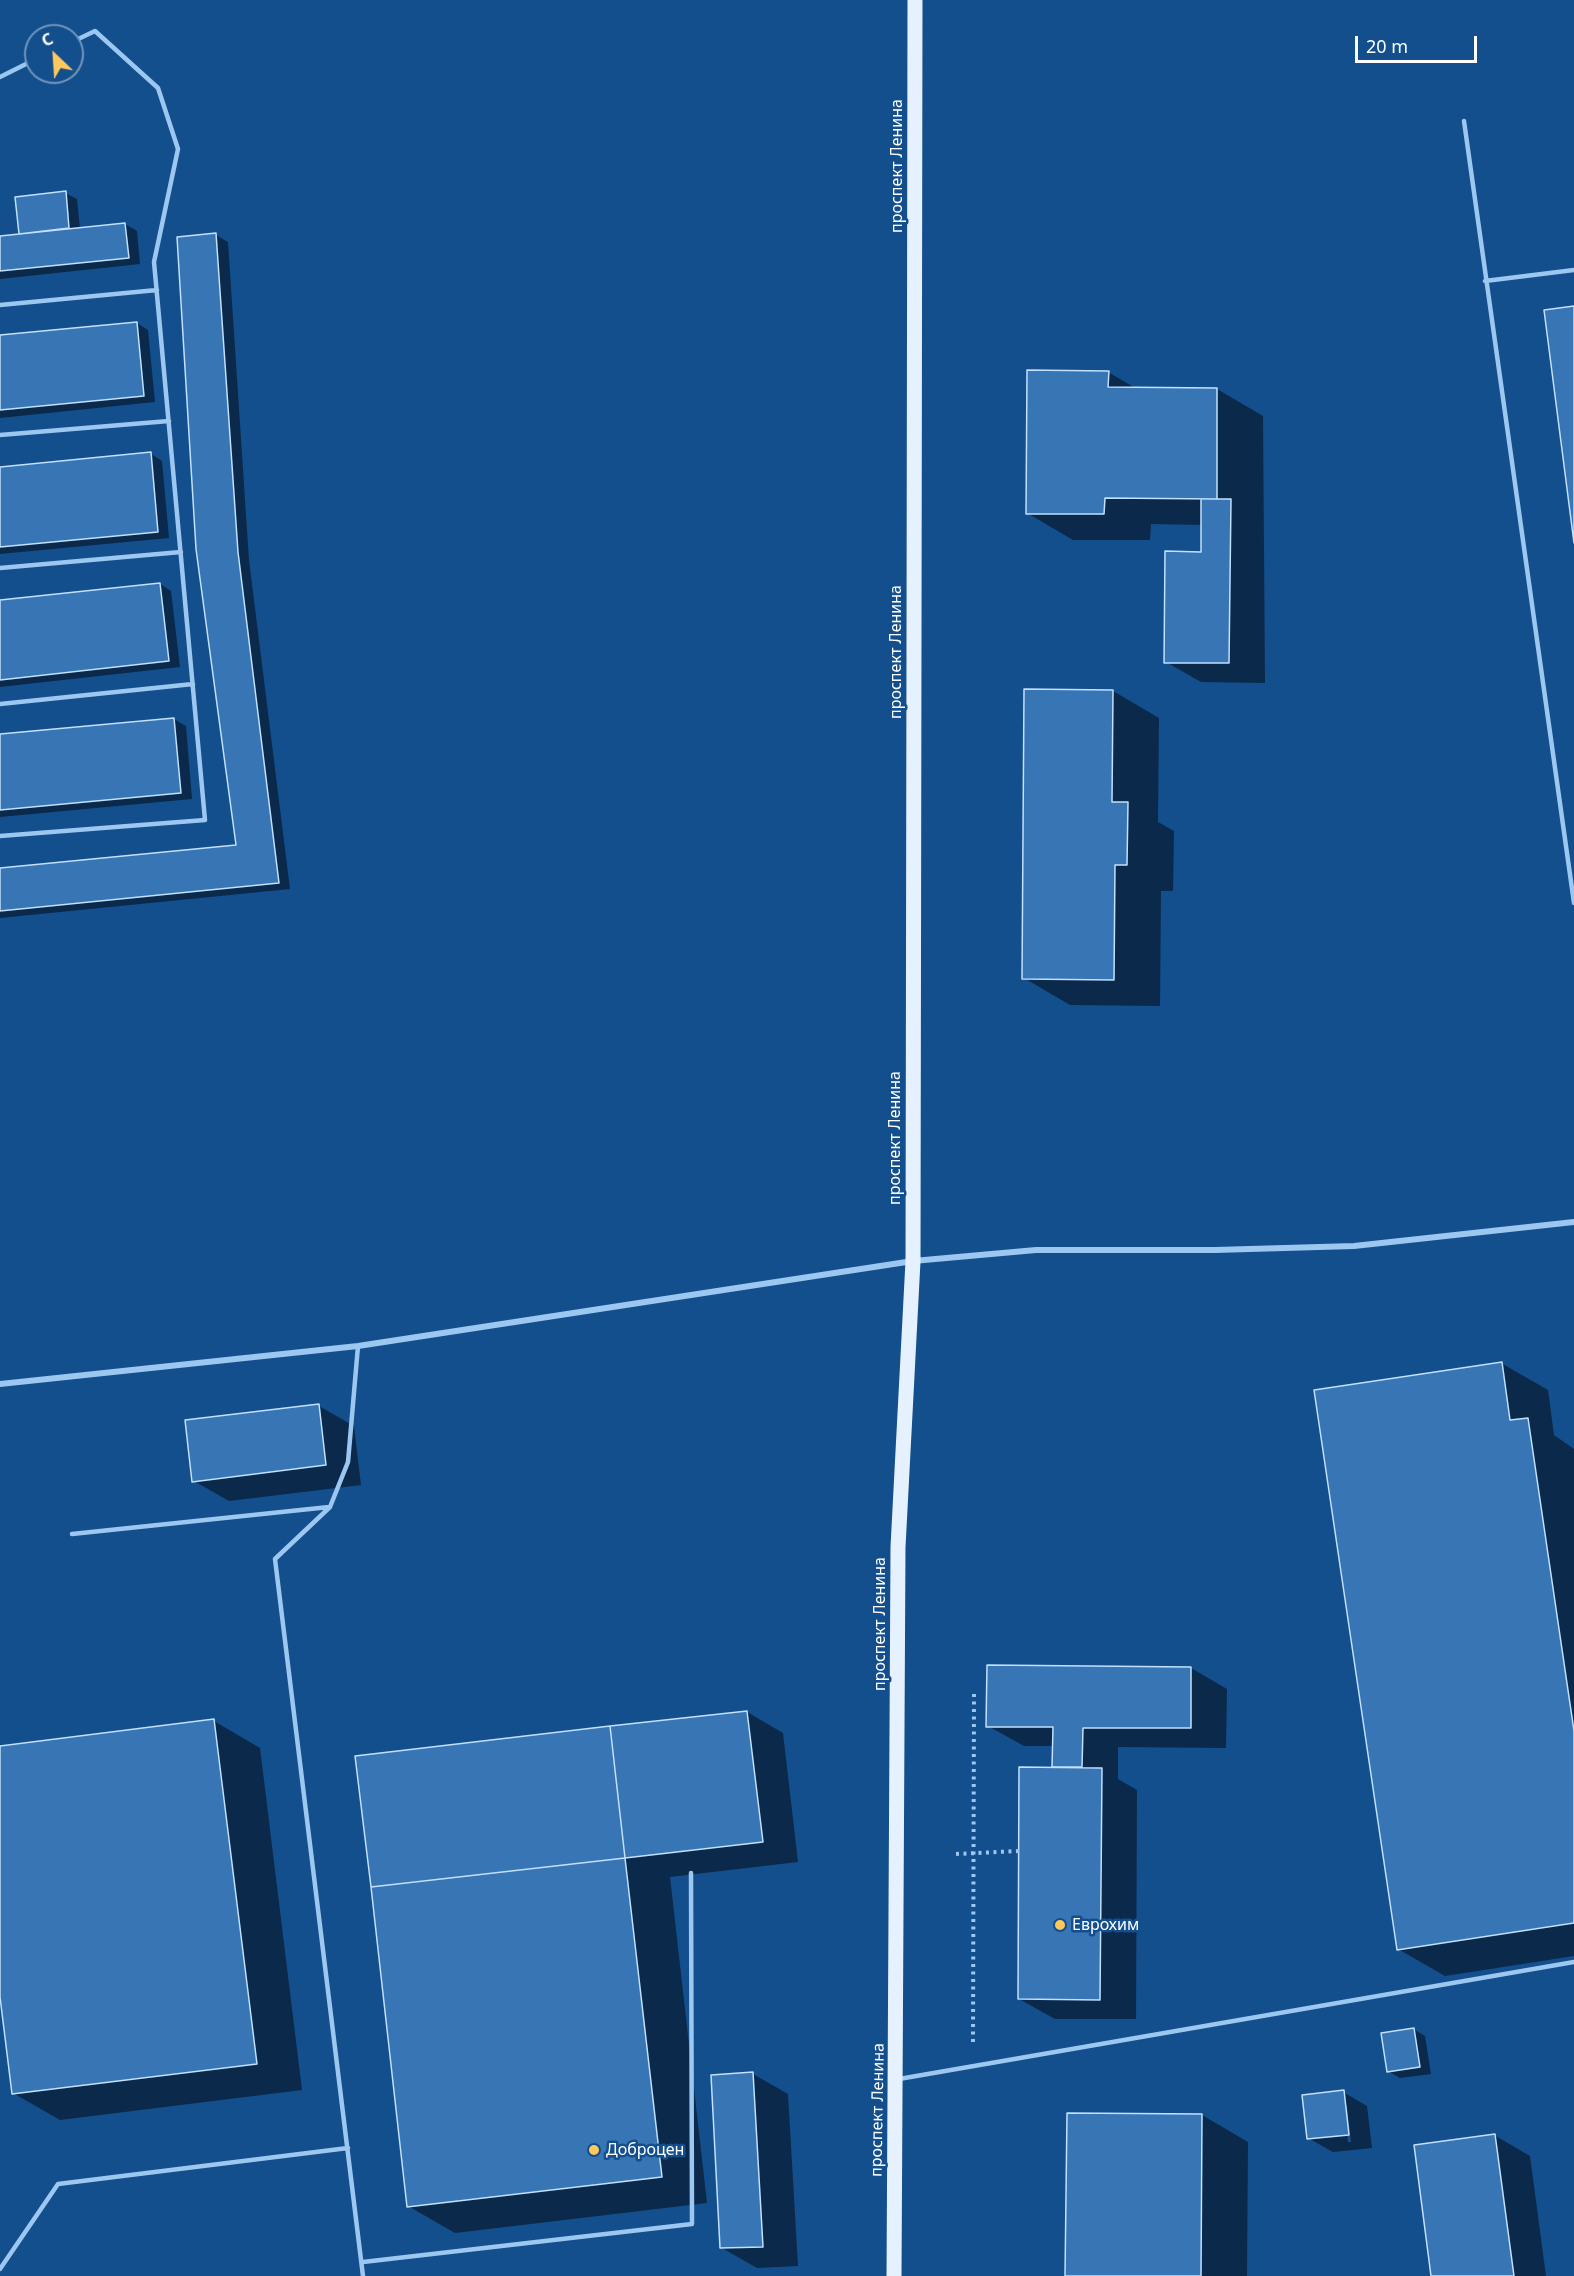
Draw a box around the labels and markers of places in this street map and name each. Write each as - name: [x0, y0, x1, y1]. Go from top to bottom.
- place label: Еврохим: [1072, 1915, 1139, 1935]
- marker: Еврохим: [1053, 1918, 1067, 1932]
- place label: Доброцен: [606, 2140, 684, 2160]
- marker: Доброцен: [587, 2143, 601, 2157]

